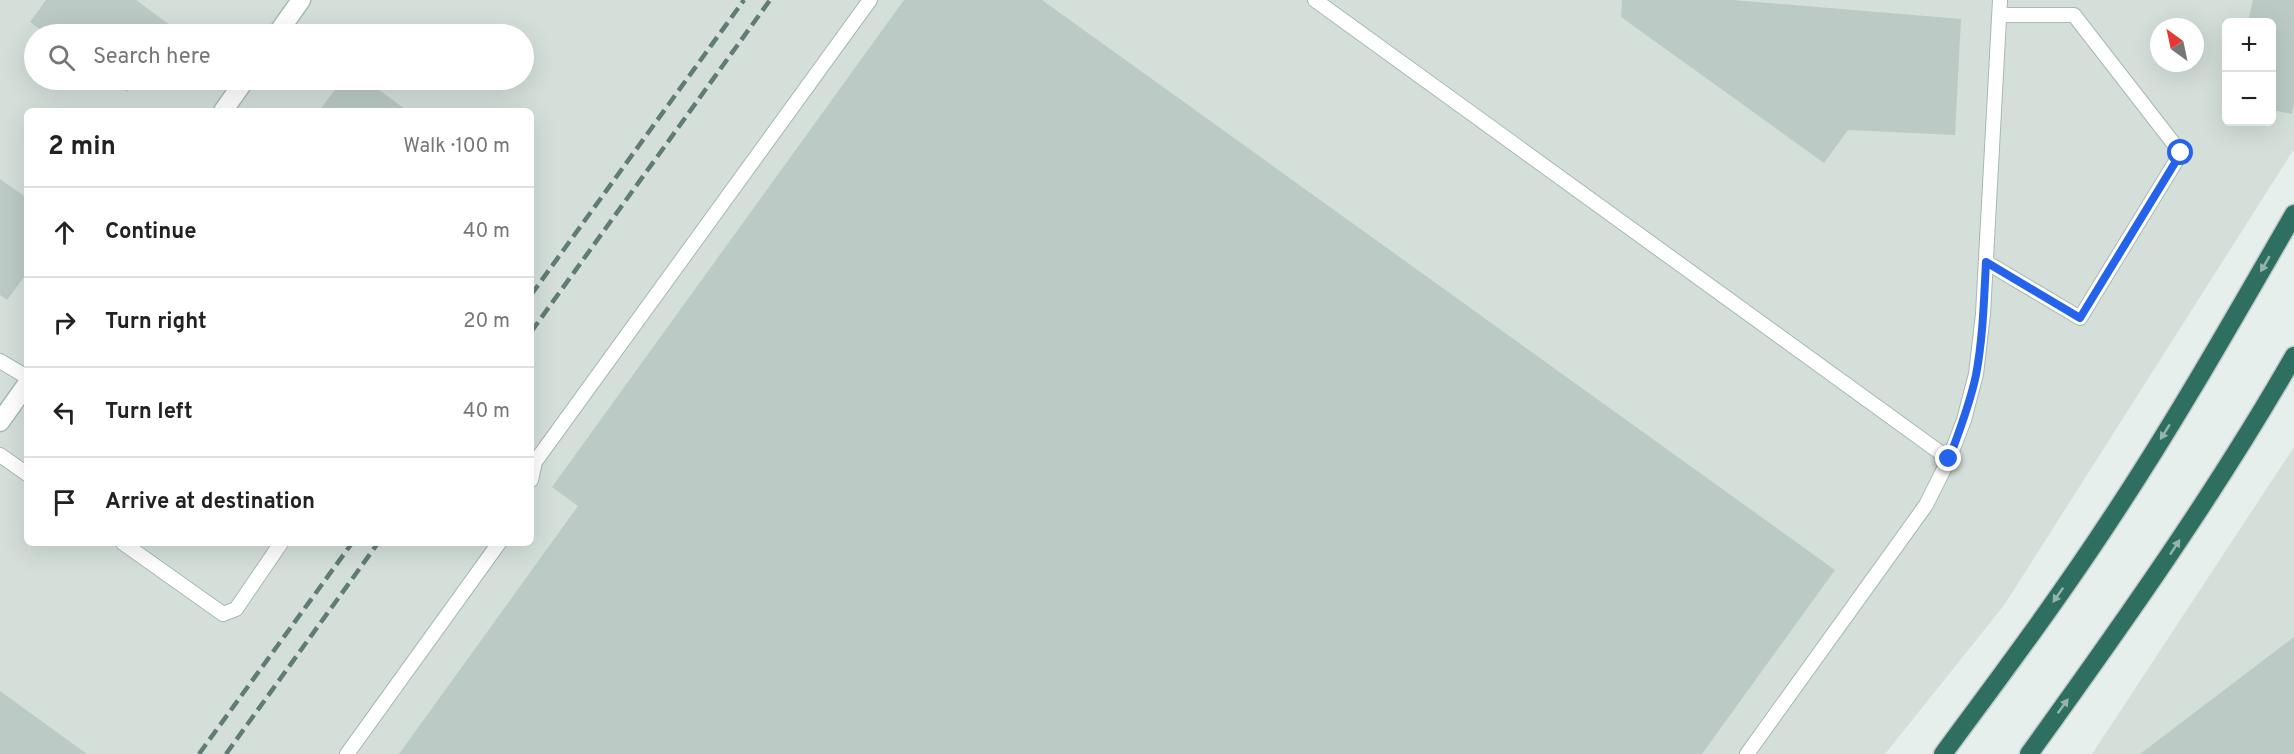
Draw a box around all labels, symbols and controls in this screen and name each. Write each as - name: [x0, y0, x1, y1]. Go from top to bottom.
- north arrow: [2150, 18, 2204, 72]
- map controls: [2222, 18, 2276, 126]
- button: +: [2222, 18, 2276, 72]
- search box: [24, 24, 534, 90]
- icon: search: [45, 41, 78, 74]
- text: Search here: [93, 44, 211, 71]
- button: −: [2222, 72, 2276, 126]
- text: 2 min: [48, 131, 116, 164]
- text: Walk · 100 m: [403, 134, 510, 160]
- route start: [2167, 139, 2193, 165]
- icon: ahead: [48, 216, 81, 249]
- text: Continue: [105, 219, 196, 246]
- text: 40 m: [463, 219, 510, 245]
- one-way arrow: [2259, 256, 2270, 272]
- icon: right: [48, 306, 81, 339]
- text: Turn right: [105, 309, 207, 336]
- text: 20 m: [463, 309, 510, 335]
- icon: left: [48, 396, 81, 429]
- text: Turn left: [105, 399, 193, 426]
- text: 40 m: [463, 399, 510, 425]
- one-way arrow: [2160, 424, 2171, 440]
- route end: [1935, 445, 1961, 471]
- icon: arrive: [48, 486, 81, 519]
- text: Arrive at destination: [105, 489, 315, 516]
- one-way arrow: [2169, 539, 2181, 555]
- one-way arrow: [2052, 586, 2064, 602]
- one-way arrow: [2057, 699, 2069, 715]

